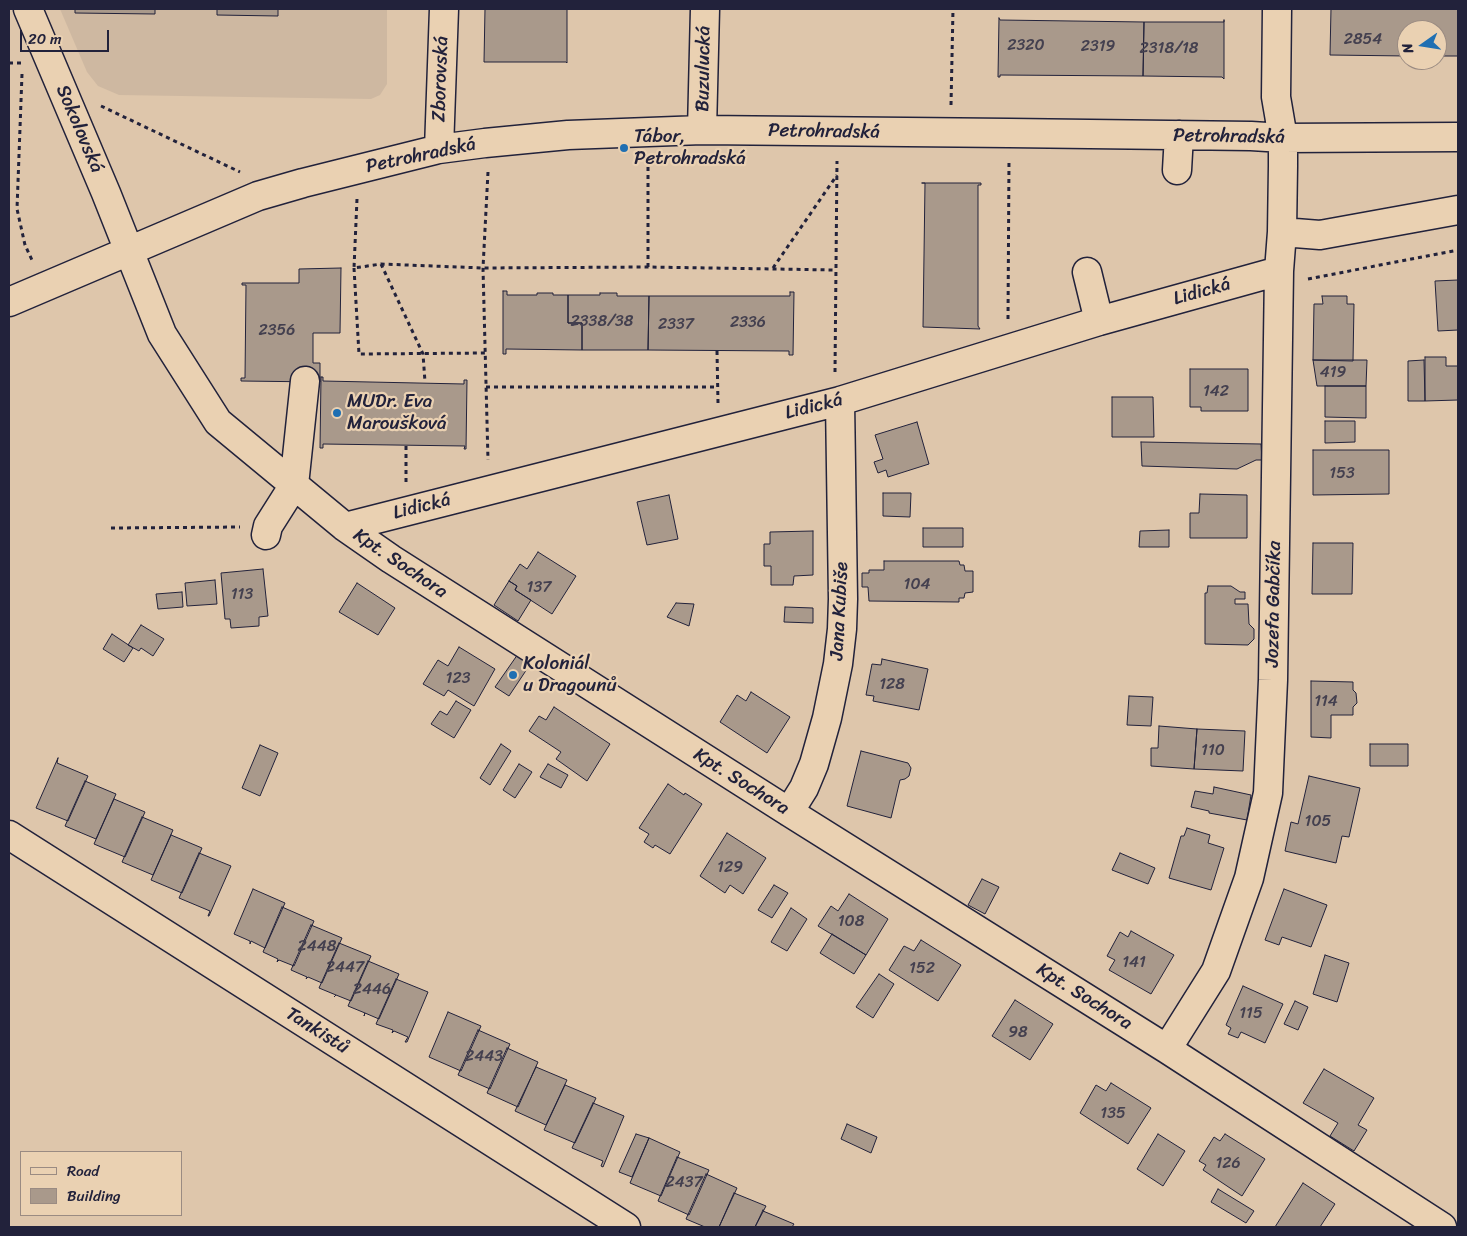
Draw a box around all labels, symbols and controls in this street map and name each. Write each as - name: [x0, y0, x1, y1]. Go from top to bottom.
- scale bar: [22, 20, 111, 52]
- north arrow: [1397, 20, 1447, 70]
- text: 20 m: [28, 26, 62, 52]
- street label: Buzulucká: [692, 26, 716, 112]
- house number: 2854: [1344, 30, 1382, 50]
- street label: Zborovská: [428, 36, 454, 122]
- house number: 2320: [1007, 36, 1045, 56]
- house number: 2319: [1081, 37, 1115, 57]
- house number: 2318/18: [1140, 39, 1198, 59]
- text: N: [1395, 41, 1421, 56]
- street label: Sokolovská: [50, 82, 108, 176]
- street label: Petrohradská: [768, 120, 880, 144]
- street label: Petrohradská: [1173, 125, 1285, 149]
- place label: Tábor, Petrohradská: [634, 126, 746, 170]
- street label: Petrohradská: [364, 133, 478, 179]
- marker: Tábor, Petrohradská: [618, 142, 630, 154]
- street label: Lidická: [1171, 273, 1233, 311]
- house number: 2338/38: [571, 312, 633, 332]
- house number: 2336: [730, 313, 766, 333]
- house number: 2337: [658, 315, 694, 335]
- house number: 2356: [259, 321, 295, 341]
- house number: 419: [1320, 363, 1346, 383]
- house number: 142: [1203, 382, 1229, 402]
- street label: Lidická: [783, 389, 845, 425]
- place label: MUDr. Eva Maroušková: [347, 391, 447, 435]
- marker: MUDr. Eva Maroušková: [331, 407, 343, 419]
- house number: 153: [1329, 464, 1355, 484]
- street label: Lidická: [391, 489, 453, 525]
- street label: Kpt. Sochora: [349, 524, 451, 604]
- street label: Jozefa Gabčíka: [1262, 541, 1286, 667]
- street label: Jana Kubiše: [826, 561, 854, 661]
- house number: 104: [904, 575, 930, 595]
- house number: 137: [527, 578, 551, 598]
- house number: 113: [231, 585, 253, 605]
- place label: Koloniál u Dragounů: [523, 653, 617, 697]
- house number: 123: [446, 669, 470, 689]
- marker: Koloniál u Dragounů: [507, 669, 519, 681]
- house number: 128: [879, 675, 905, 695]
- house number: 114: [1314, 692, 1338, 712]
- house number: 110: [1201, 741, 1225, 761]
- street label: Kpt. Sochora: [689, 744, 793, 820]
- house number: 105: [1305, 812, 1331, 832]
- house number: 129: [717, 858, 743, 878]
- house number: 108: [838, 912, 864, 932]
- house number: 2448: [298, 937, 336, 957]
- house number: 141: [1122, 953, 1146, 973]
- house number: 2447: [326, 958, 364, 978]
- house number: 152: [909, 959, 935, 979]
- street label: Kpt. Sochora: [1032, 959, 1136, 1035]
- house number: 2446: [353, 980, 391, 1000]
- street label: Tankistů: [281, 1003, 353, 1059]
- house number: 115: [1239, 1004, 1263, 1024]
- house number: 98: [1008, 1023, 1028, 1043]
- house number: 2443: [465, 1047, 503, 1067]
- house number: 135: [1100, 1104, 1126, 1124]
- legend: [20, 1151, 182, 1216]
- house number: 126: [1215, 1154, 1241, 1174]
- text: Road: [67, 1158, 99, 1184]
- house number: 2437: [665, 1173, 703, 1193]
- text: Building: [67, 1183, 121, 1209]

